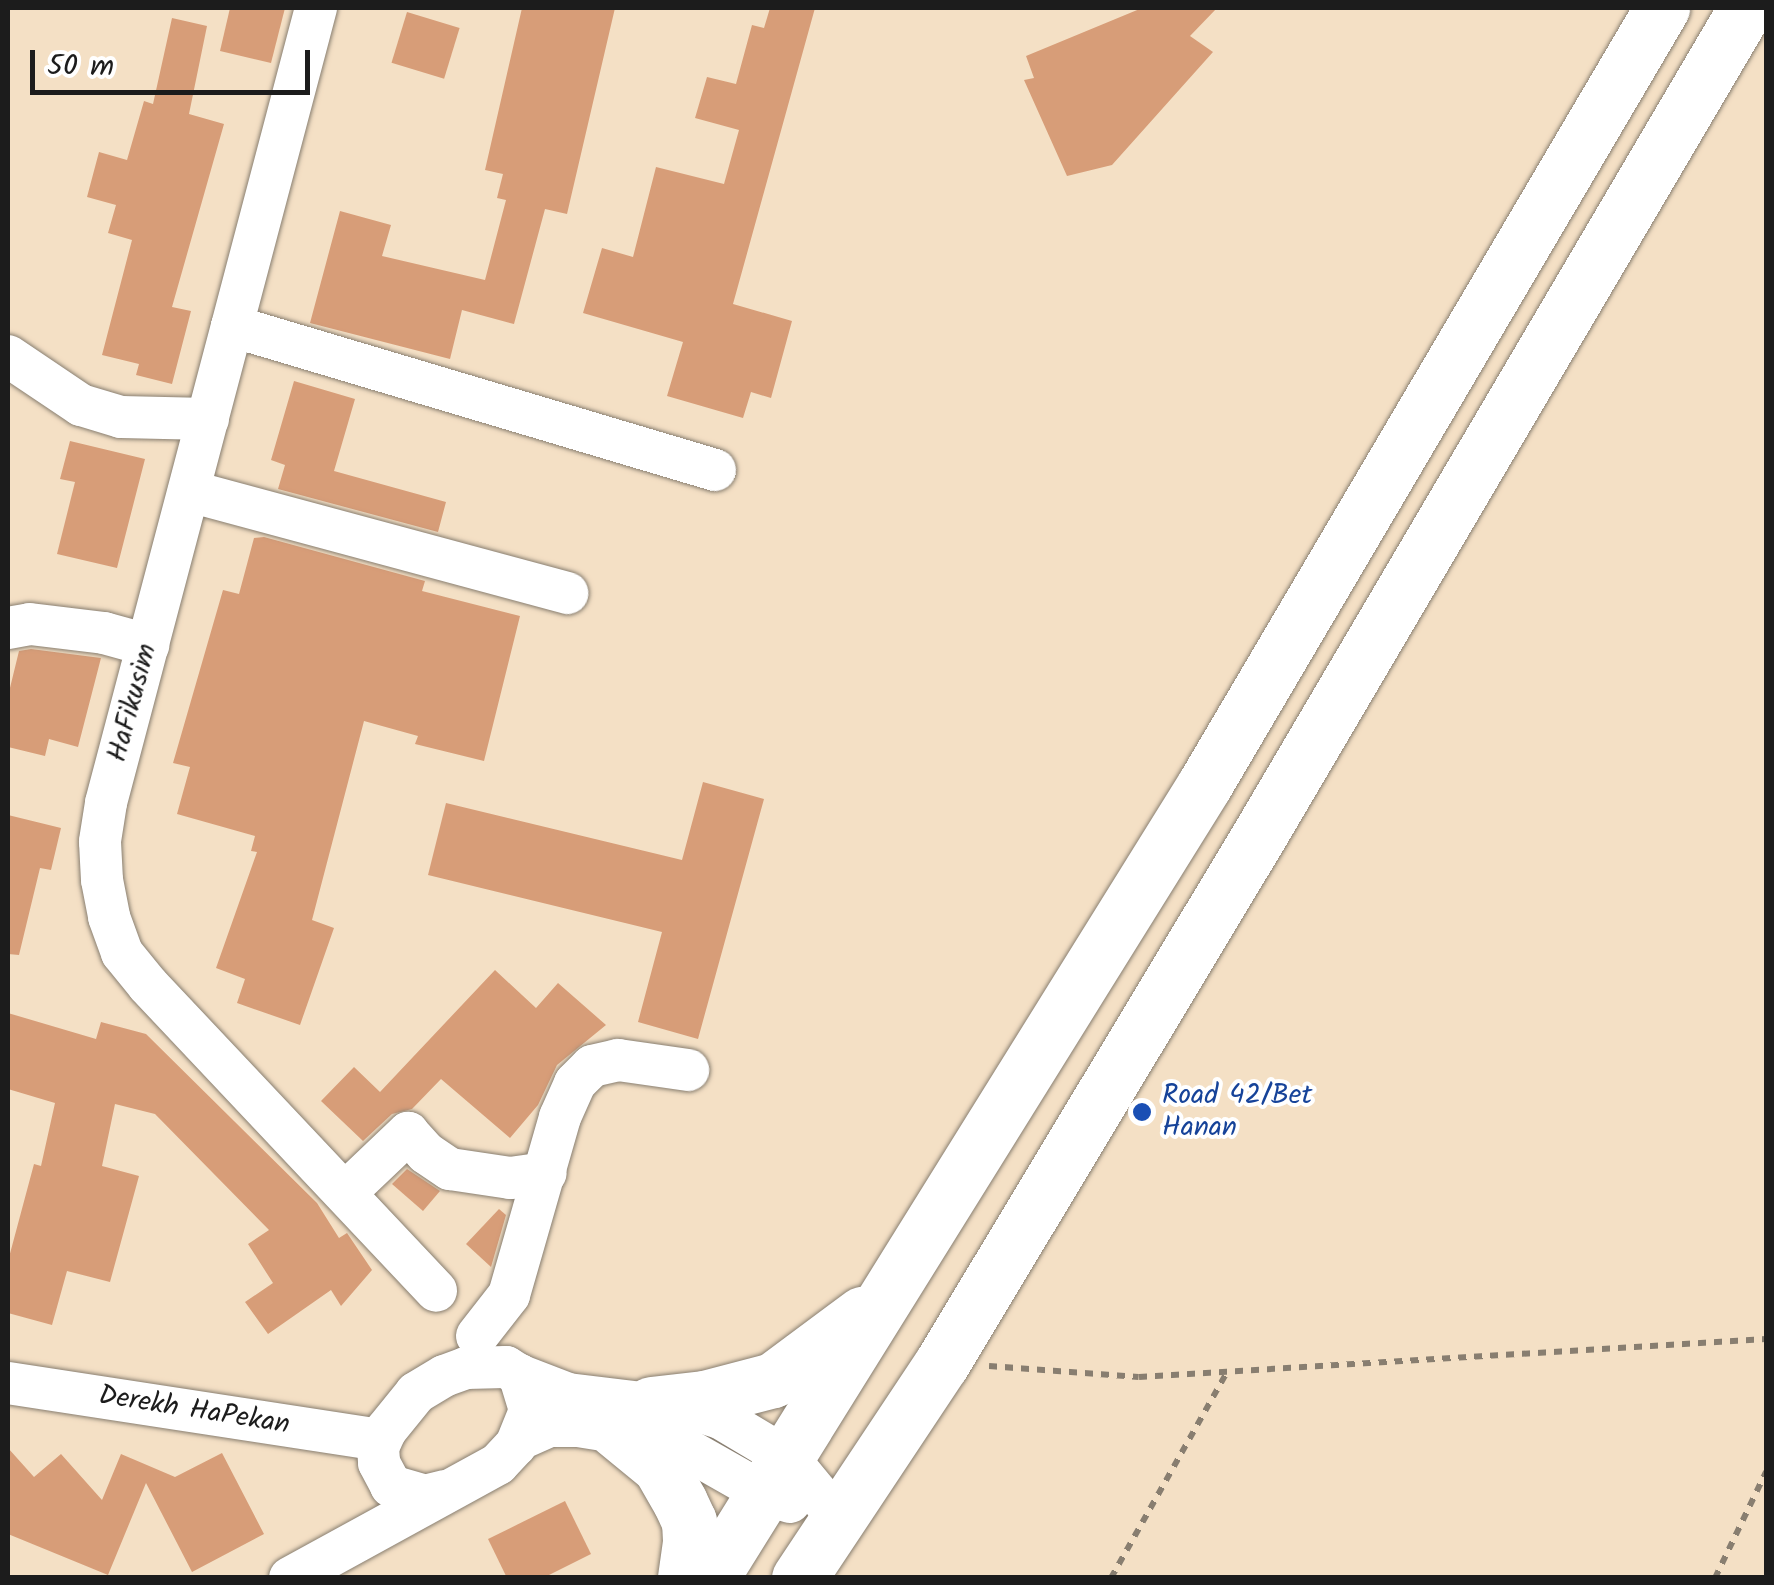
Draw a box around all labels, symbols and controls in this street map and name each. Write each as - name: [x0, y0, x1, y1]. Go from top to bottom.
- scale bar: [35, 30, 315, 92]
- text: 50 m: [47, 43, 114, 91]
- street label: HaFikusim: [101, 640, 165, 766]
- place label: Road 42/Bet Hanan: [1162, 1079, 1312, 1145]
- marker: Road 42/Bet Hanan: [1131, 1101, 1153, 1123]
- street label: Derekh HaPekan: [96, 1379, 292, 1443]

